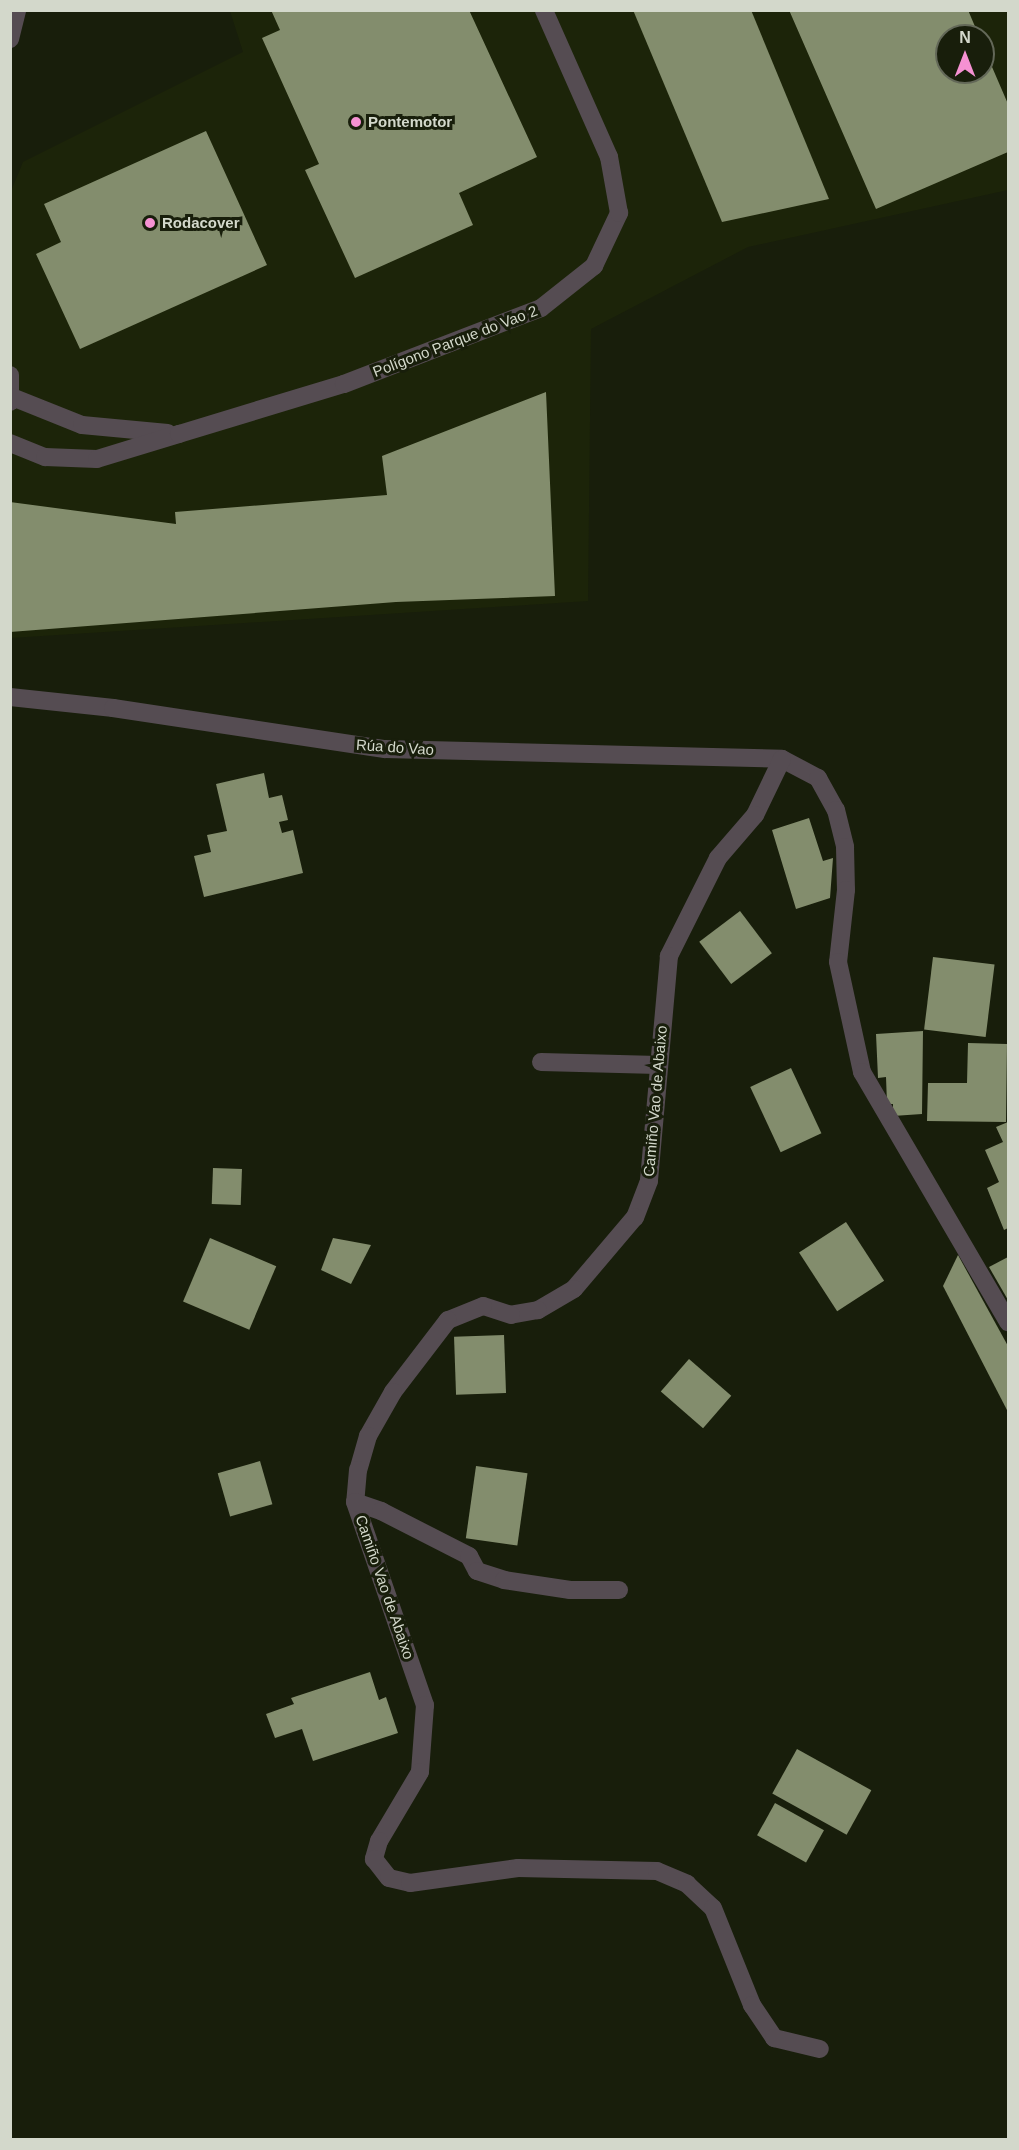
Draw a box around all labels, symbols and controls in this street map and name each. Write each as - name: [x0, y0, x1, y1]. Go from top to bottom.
- north arrow: [935, 24, 995, 84]
- text: N: [959, 29, 971, 46]
- place label: Pontemotor: [368, 113, 452, 131]
- marker: Pontemotor: [349, 115, 363, 129]
- place label: Rodacover: [162, 214, 240, 232]
- marker: Rodacover: [143, 216, 157, 230]
- street label: Polígono Parque do Vao 2: [370, 301, 540, 381]
- street label: Rúa do Vao: [355, 735, 435, 759]
- street label: Camiño Vao de Abaixo: [639, 1024, 671, 1178]
- street label: Camiño Vao de Abaixo: [352, 1512, 418, 1662]

